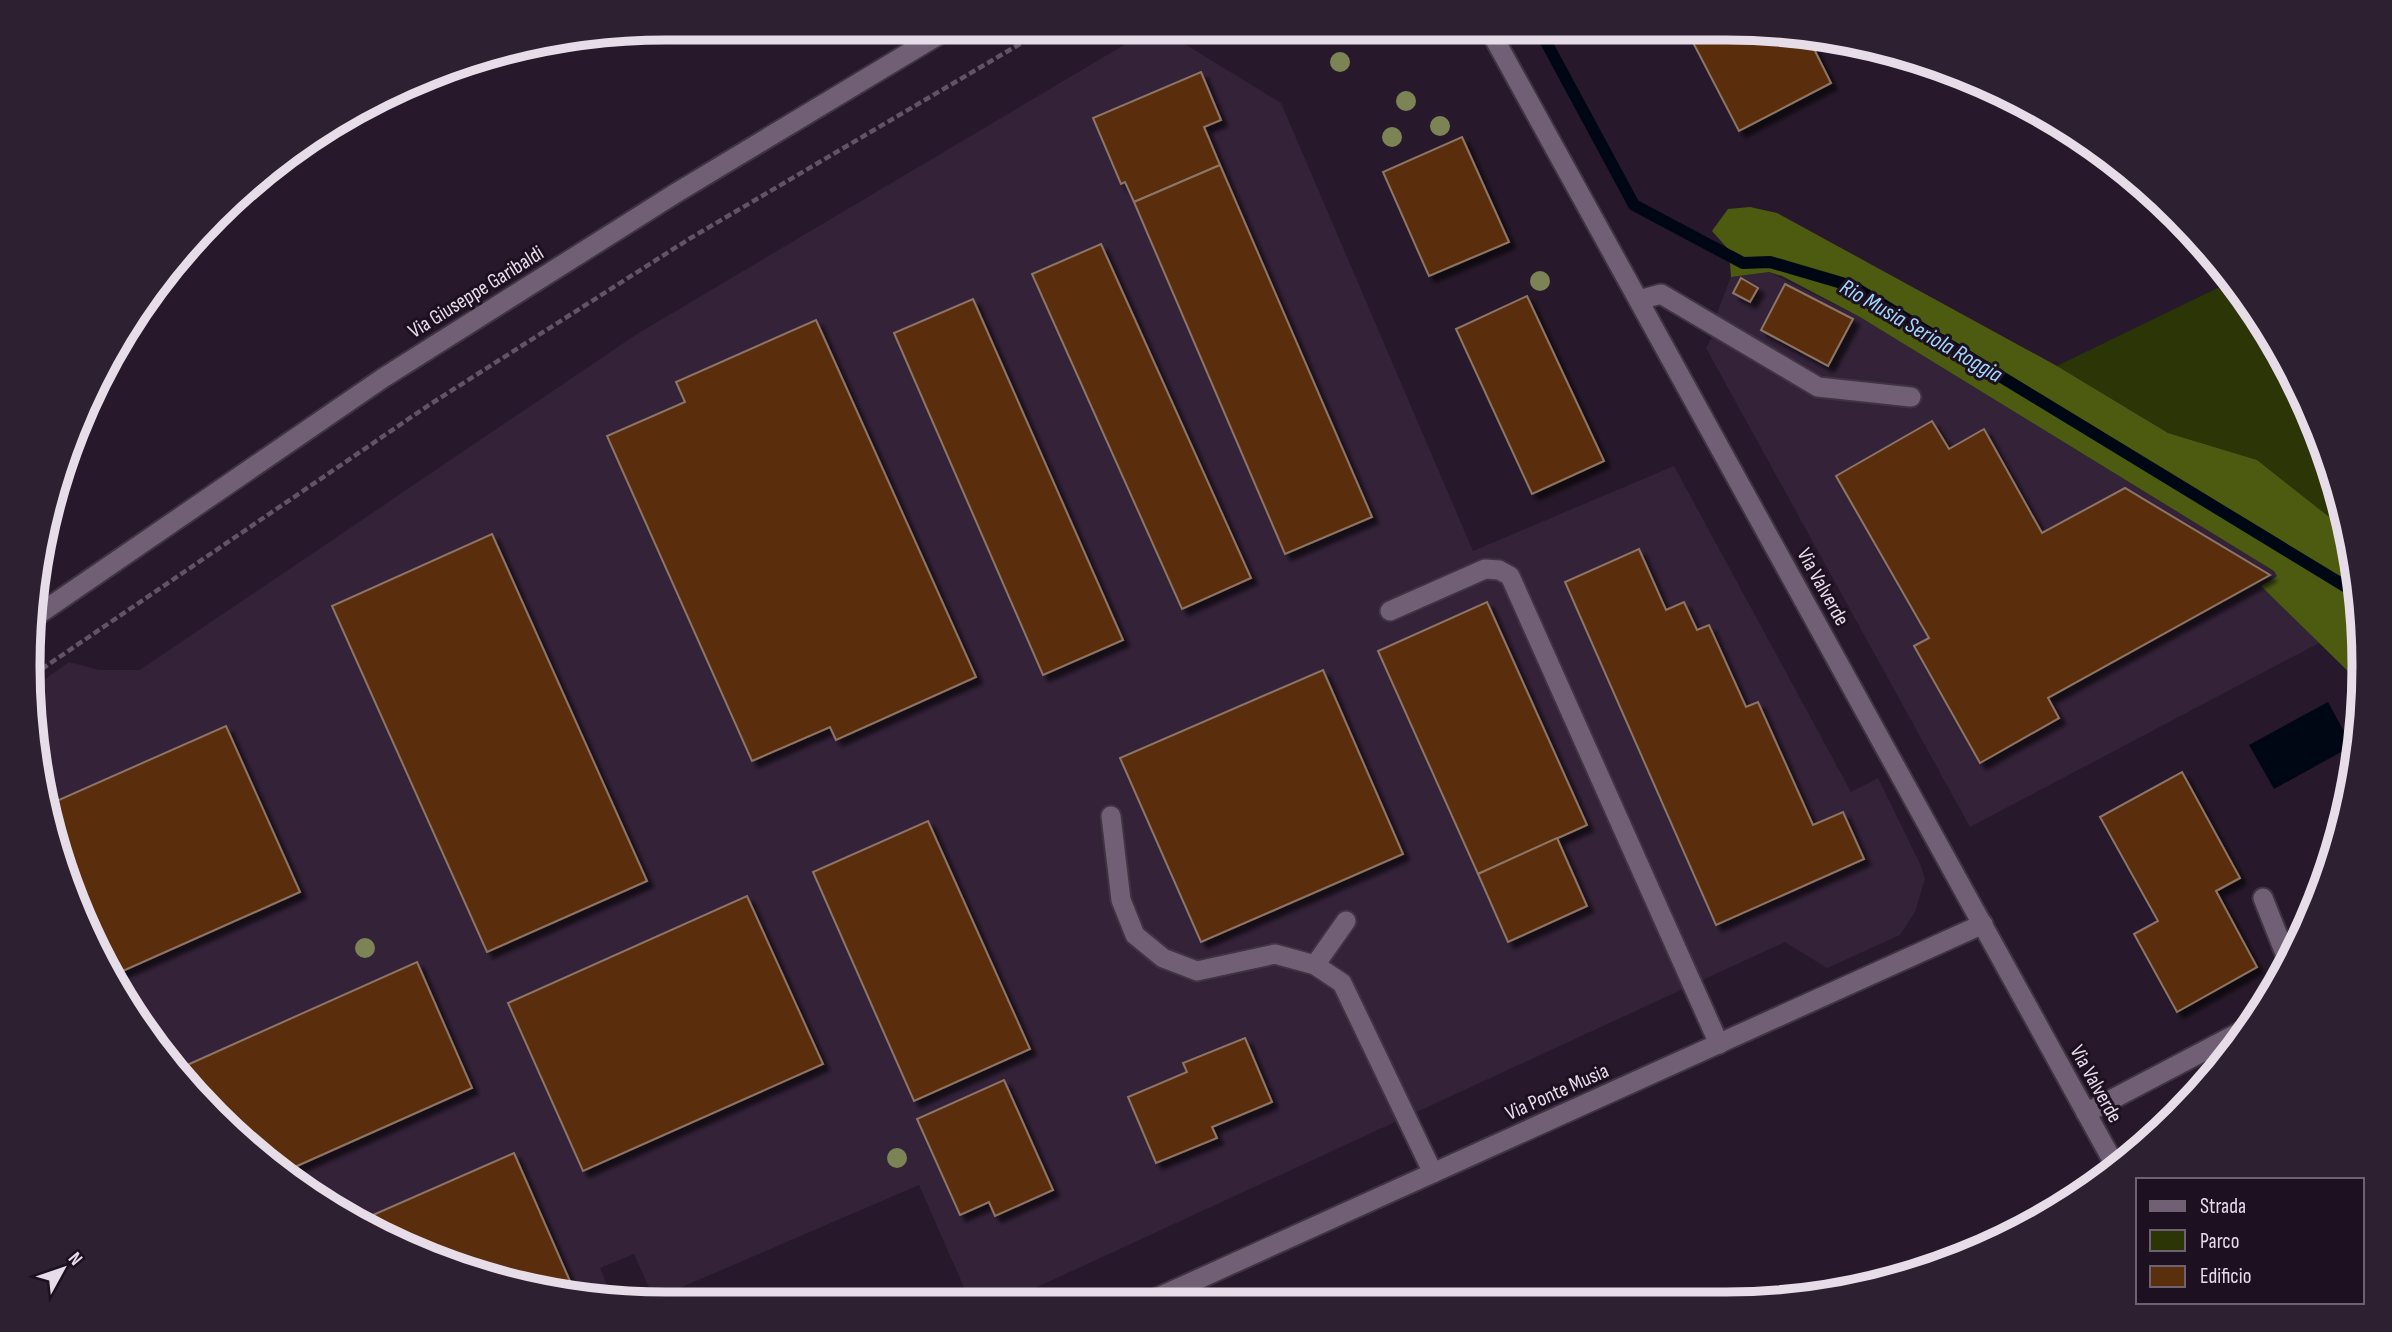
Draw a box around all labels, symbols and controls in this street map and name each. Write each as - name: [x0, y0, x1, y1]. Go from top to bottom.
- street label: Via Giuseppe Garibaldi: [404, 240, 548, 344]
- water label: Rio Musia Seriola Roggia: [1835, 273, 2008, 389]
- street label: Via Valverde: [1791, 544, 1855, 630]
- street label: Via Valverde: [2064, 1041, 2128, 1127]
- street label: Via Ponte Musia: [1502, 1058, 1612, 1126]
- legend: [2136, 1178, 2364, 1304]
- text: Strada: [2200, 1194, 2246, 1219]
- text: Parco: [2200, 1229, 2239, 1254]
- north arrow: [28, 1234, 98, 1304]
- text: N: [63, 1248, 87, 1270]
- text: Edificio: [2200, 1264, 2251, 1289]

